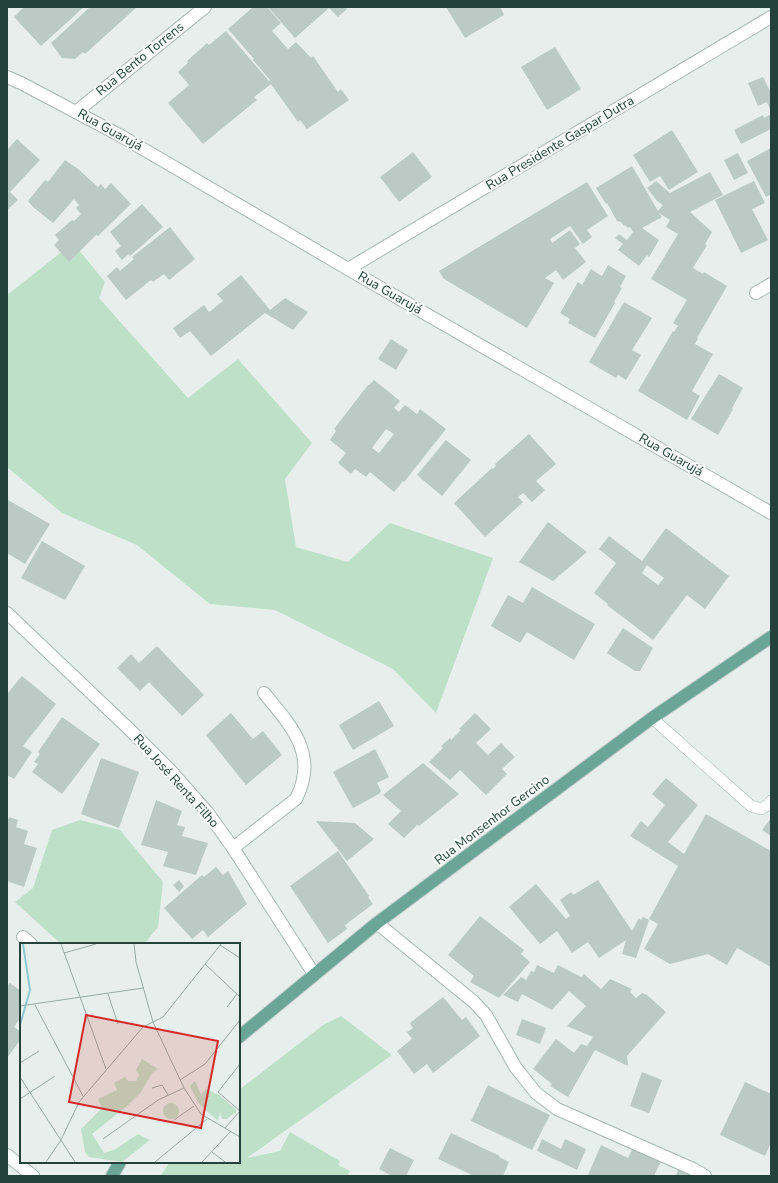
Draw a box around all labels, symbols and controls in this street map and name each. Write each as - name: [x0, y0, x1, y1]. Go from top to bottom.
- street label: Rua Bento Torrens: [92, 18, 188, 100]
- street label: Rua Presidente Gaspar Dutra: [483, 92, 637, 194]
- street label: Rua Guarujá: [74, 105, 146, 155]
- street label: Rua Guarujá: [354, 267, 426, 319]
- street label: Rua Guarujá: [635, 429, 707, 481]
- street label: Rua José Renta Filho: [129, 730, 223, 832]
- street label: Rua Monsenhor Gercino: [431, 771, 553, 869]
- inset map: [20, 943, 240, 1163]

